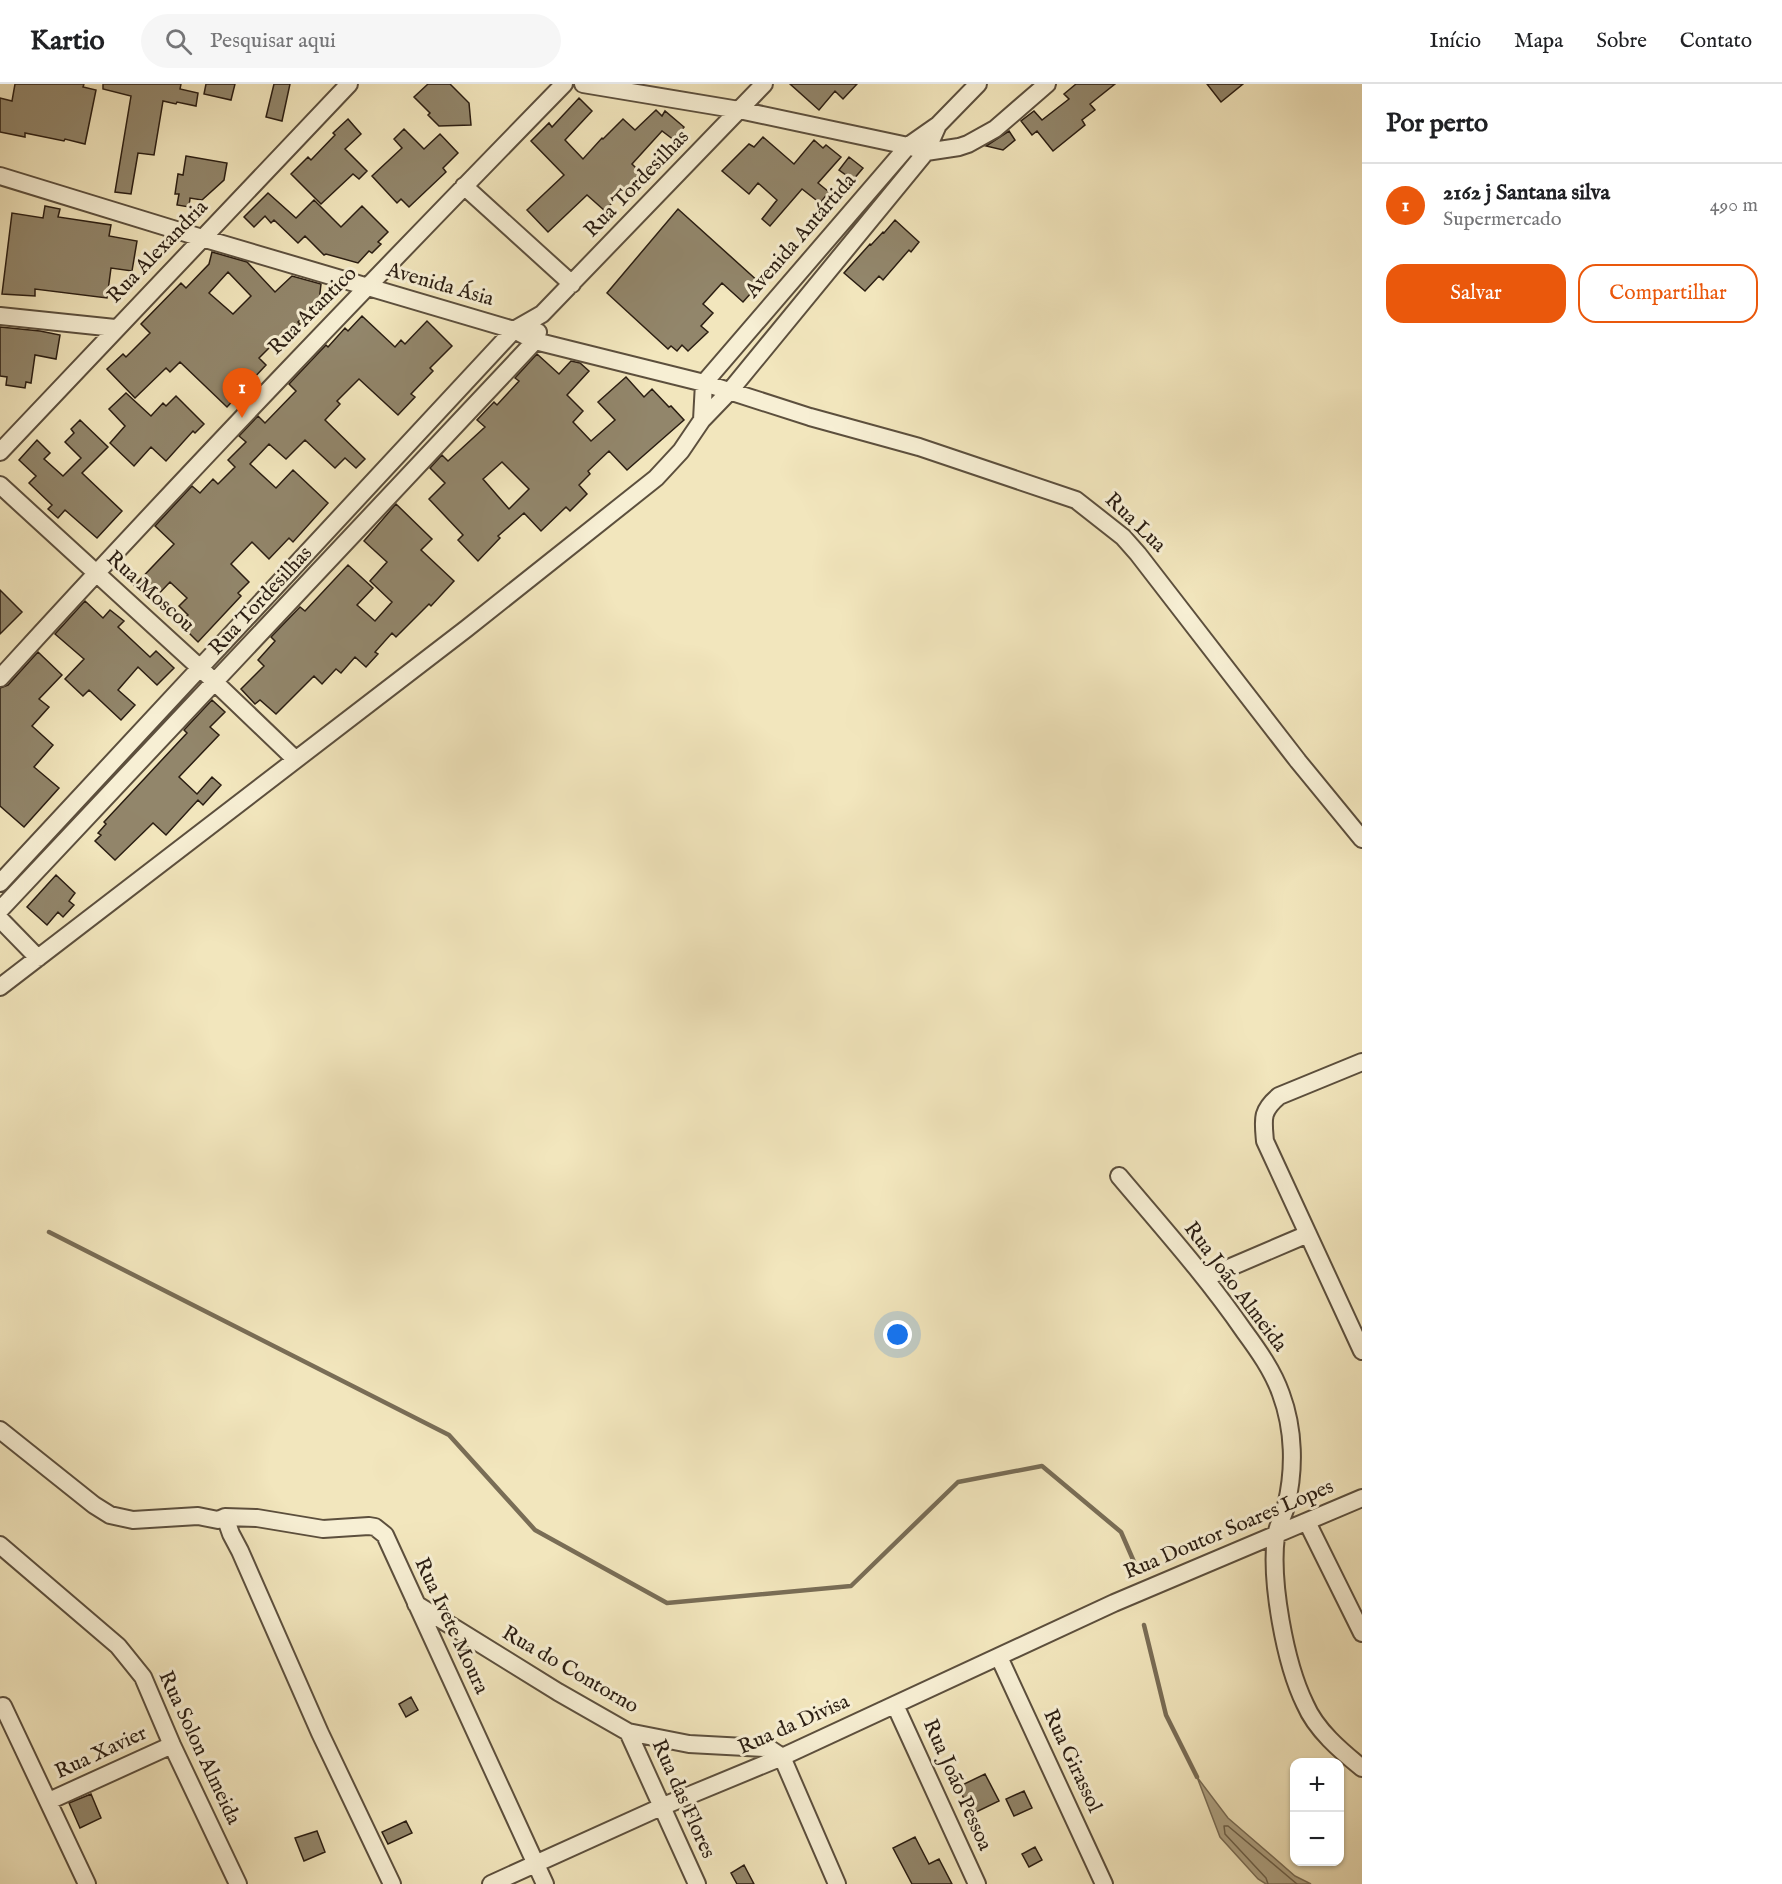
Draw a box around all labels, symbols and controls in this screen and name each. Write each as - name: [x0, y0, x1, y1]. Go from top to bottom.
- search box: [141, 14, 561, 68]
- text: Kartio: [30, 24, 105, 59]
- icon: search: [162, 25, 195, 58]
- text: Pesquisar aqui: [210, 27, 336, 55]
- text: Início: [1429, 28, 1481, 55]
- text: Mapa: [1514, 28, 1563, 55]
- text: Sobre: [1596, 28, 1647, 55]
- text: Contato: [1680, 28, 1752, 55]
- text: Por perto: [1386, 107, 1488, 140]
- street label: Rua Tordesilhas: [579, 124, 695, 244]
- street label: Avenida Antártida: [739, 167, 863, 305]
- text: 2162 j Santana silva: [1443, 179, 1610, 207]
- text: 1: [1402, 193, 1409, 218]
- text: 490 m: [1710, 193, 1758, 218]
- street label: Rua Alexandria: [102, 194, 215, 310]
- text: Supermercado: [1443, 207, 1562, 232]
- street label: Avenida Ásia: [382, 256, 498, 313]
- street label: Rua Atantico: [263, 261, 363, 361]
- button: Salvar: [1386, 264, 1566, 323]
- button: Compartilhar: [1578, 264, 1758, 323]
- pin: 1: [222, 368, 262, 418]
- street label: Rua Lua: [1099, 487, 1172, 560]
- street label: Rua Tordesilhas: [203, 541, 319, 661]
- street label: Rua Moscou: [100, 545, 200, 639]
- street label: Rua João Almeida: [1177, 1216, 1293, 1358]
- your location: [883, 1320, 912, 1349]
- street label: Rua Doutor Soares Lopes: [1120, 1474, 1338, 1586]
- street label: Rua Ivete Moura: [408, 1553, 495, 1699]
- street label: Rua do Contorno: [497, 1620, 643, 1720]
- street label: Rua Solon Almeida: [152, 1667, 247, 1830]
- street label: Rua da Divisa: [734, 1688, 855, 1762]
- street label: Rua Girassol: [1036, 1705, 1108, 1817]
- street label: Rua João Pessoa: [916, 1715, 998, 1856]
- street label: Rua Xavier: [51, 1720, 152, 1786]
- street label: Rua das Flores: [645, 1735, 721, 1863]
- map controls: [1290, 1758, 1344, 1866]
- button: +: [1290, 1758, 1344, 1812]
- button: −: [1290, 1812, 1344, 1866]

